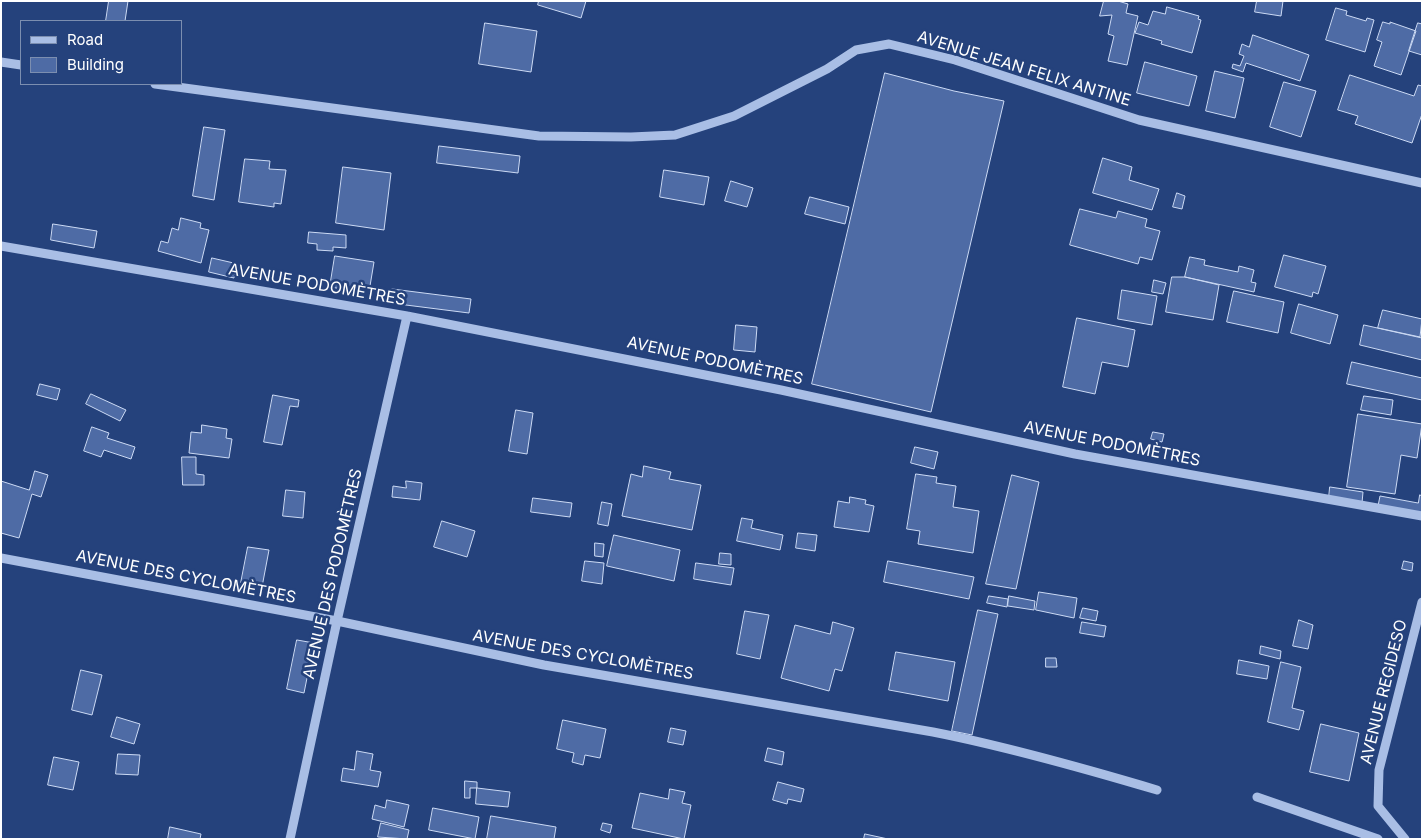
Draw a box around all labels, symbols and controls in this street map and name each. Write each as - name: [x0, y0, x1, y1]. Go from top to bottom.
- legend: [20, 20, 182, 85]
- street label: AVENUE JEAN FELIX ANTINE: [915, 27, 1133, 111]
- text: Road: [67, 30, 103, 49]
- text: Building: [67, 55, 124, 74]
- street label: AVENUE PODOMÈTRES: [227, 260, 407, 310]
- street label: AVENUE PODOMÈTRES: [625, 333, 805, 389]
- street label: AVENUE PODOMÈTRES: [1022, 417, 1202, 471]
- street label: AVENUE DES PODOMÈTRES: [299, 467, 367, 681]
- street label: AVENUE DES CYCLOMÈTRES: [74, 546, 298, 608]
- street label: AVENUE REGIDESO: [1357, 618, 1411, 766]
- street label: AVENUE DES CYCLOMÈTRES: [471, 626, 695, 684]

